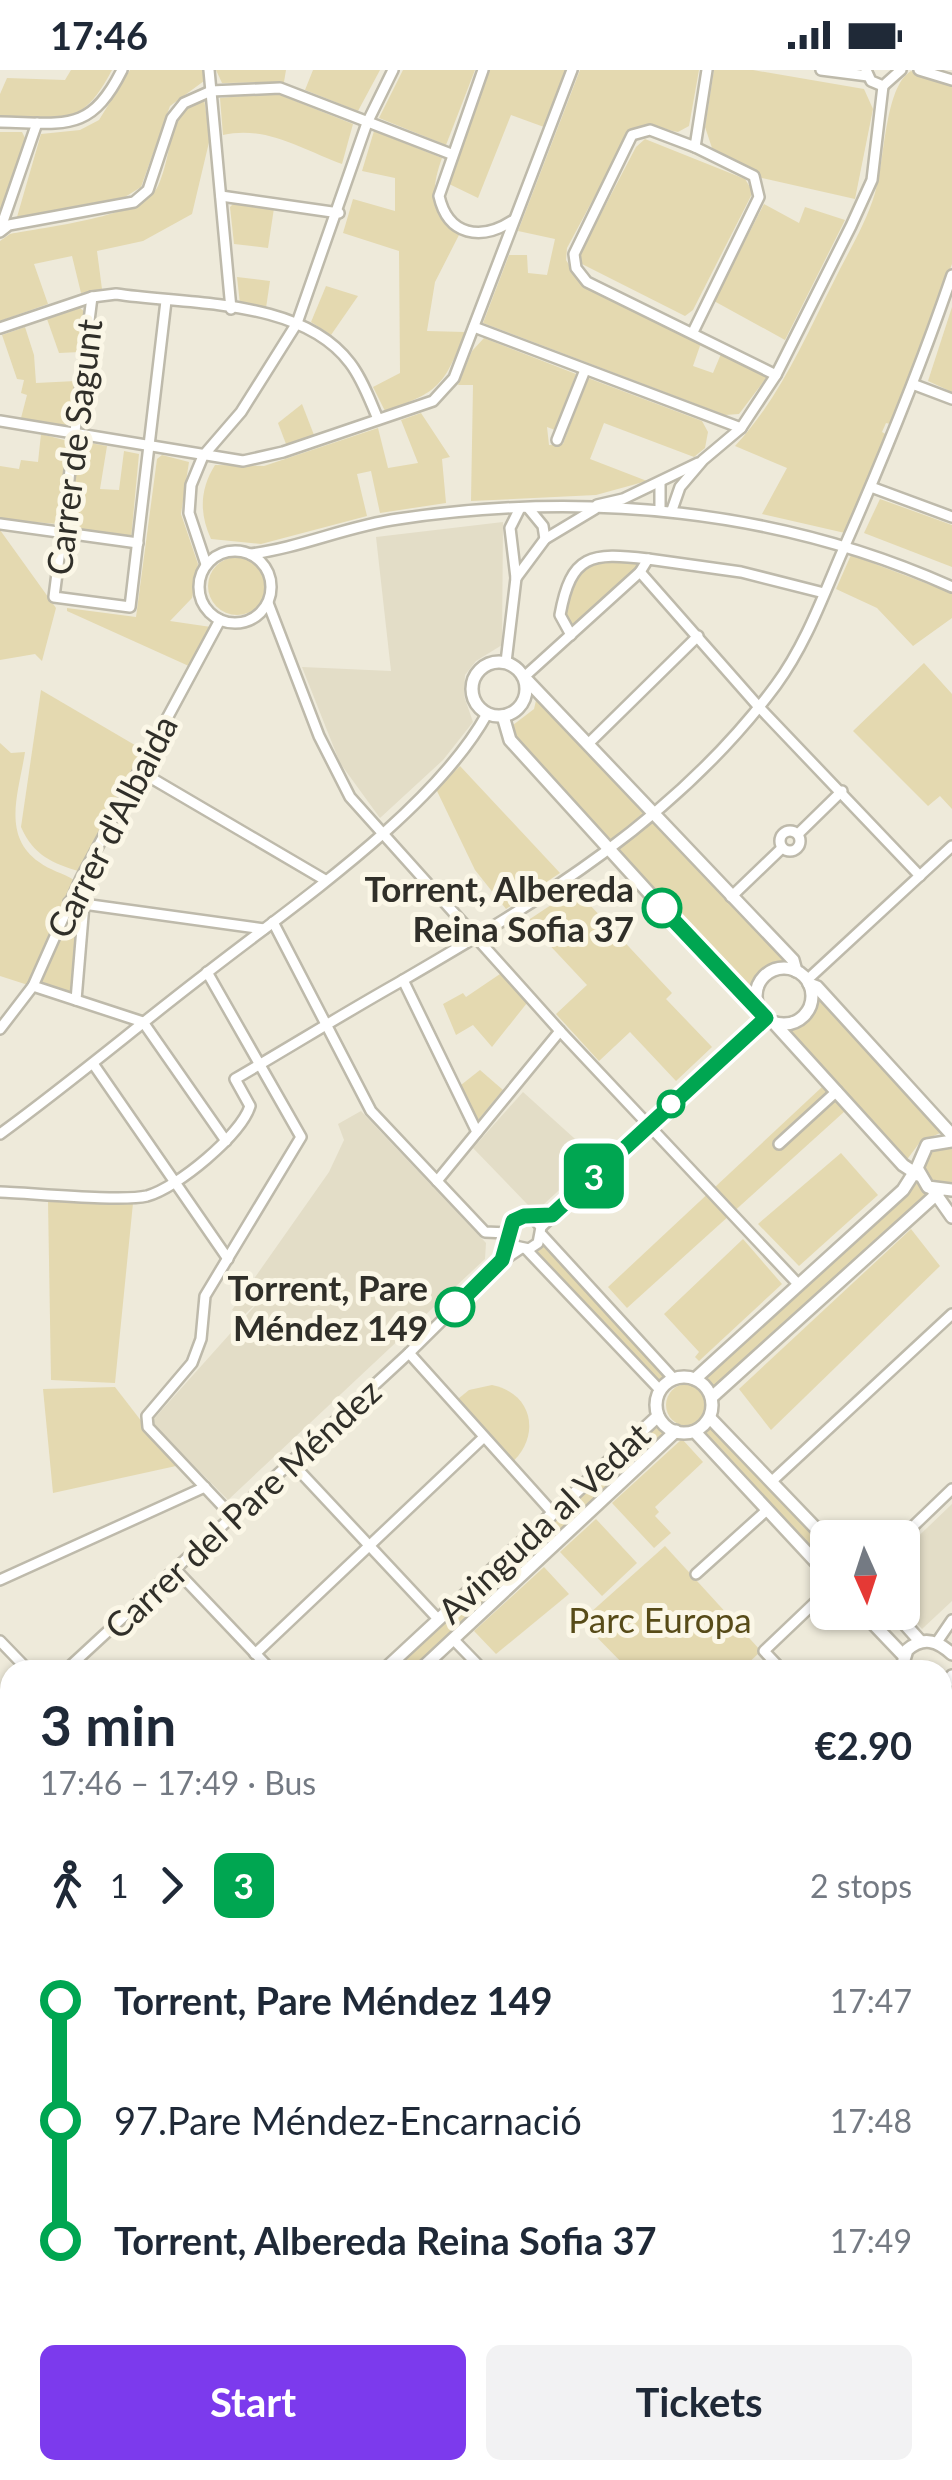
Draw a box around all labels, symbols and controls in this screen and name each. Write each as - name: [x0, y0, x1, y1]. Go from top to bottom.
- text: 17:46: [50, 12, 148, 58]
- street label: Carrer de Sagunt: [36, 316, 110, 577]
- street label: Carrer d'Albaida: [37, 708, 185, 944]
- place label: Torrent, Albereda Reina Sofia 37: [364, 867, 634, 949]
- marker: Torrent, Albereda Reina Sofia 37: [643, 889, 681, 927]
- unlabelled marker: [658, 1091, 684, 1117]
- line badge: 3: [562, 1144, 626, 1208]
- text: 3: [584, 1155, 604, 1197]
- place label: Torrent, Pare Méndez 149: [227, 1266, 428, 1348]
- marker: Torrent, Pare Méndez 149: [436, 1288, 474, 1326]
- street label: Carrer del Pare Méndez: [95, 1369, 389, 1647]
- street label: Avinguda al Vedat: [428, 1413, 658, 1631]
- north arrow: [810, 1520, 920, 1630]
- map controls: [810, 1520, 920, 1630]
- park label: Parc Europa: [568, 1598, 752, 1640]
- text: 3 min: [40, 1692, 176, 1758]
- text: €2.90: [815, 1722, 912, 1768]
- text: 17:46 – 17:49 · Bus: [40, 1763, 316, 1802]
- icon: walk: [40, 1858, 95, 1913]
- icon: forward: [144, 1858, 199, 1913]
- text: 3: [234, 1864, 254, 1906]
- text: 1: [110, 1866, 129, 1905]
- text: 2 stops: [810, 1866, 912, 1905]
- text: Torrent, Pare Méndez 149: [114, 1977, 553, 2023]
- text: 17:47: [830, 1981, 912, 2020]
- text: 97.Pare Méndez-Encarnació: [114, 2097, 582, 2143]
- text: 17:48: [830, 2101, 912, 2140]
- text: Torrent, Albereda Reina Sofia 37: [114, 2217, 657, 2263]
- text: 17:49: [830, 2221, 912, 2260]
- button: Start: [40, 2345, 466, 2460]
- button: Tickets: [486, 2345, 912, 2460]

